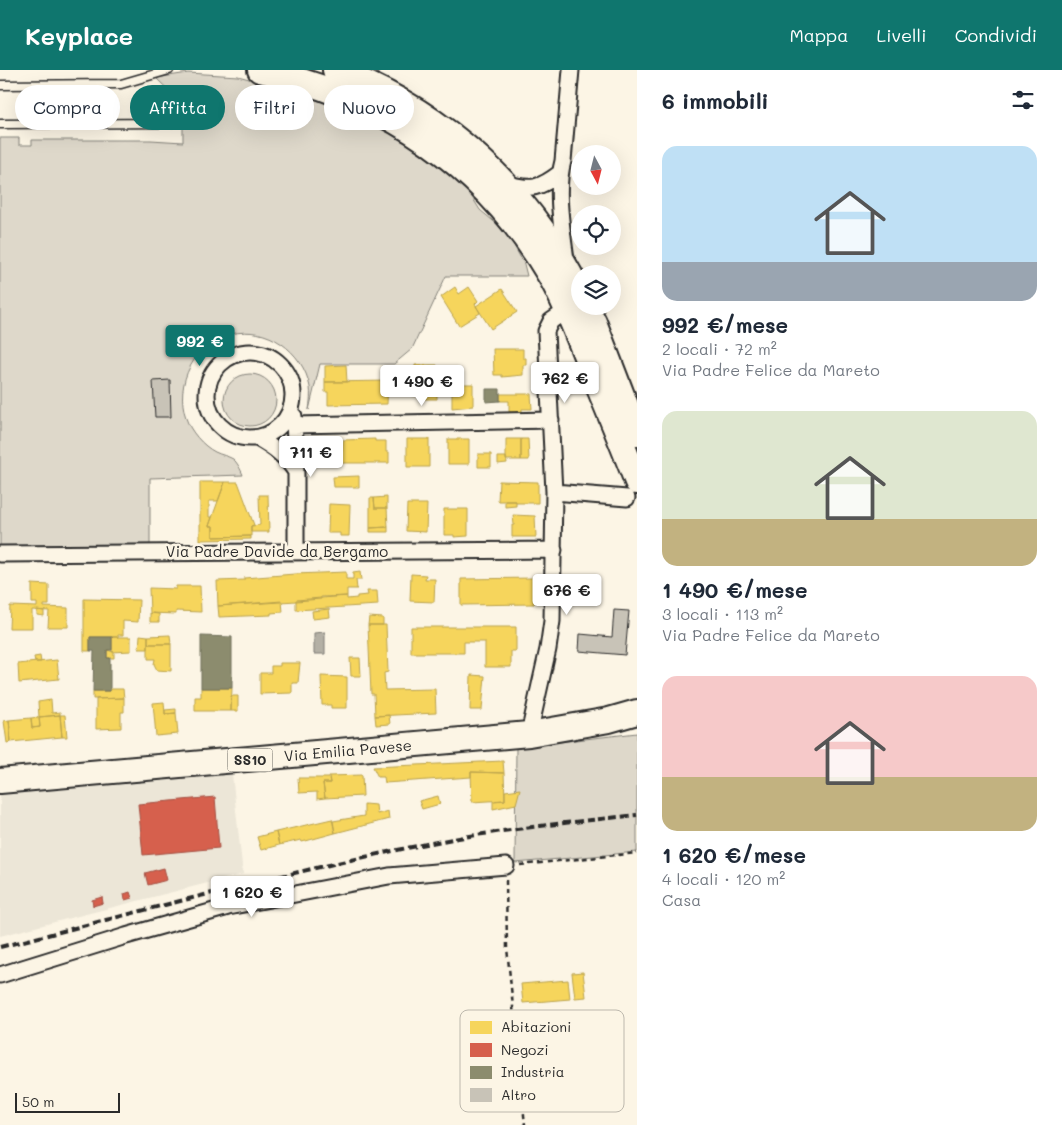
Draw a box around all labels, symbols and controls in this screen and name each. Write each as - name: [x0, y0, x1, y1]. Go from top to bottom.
- text: Keyplace: [25, 20, 133, 51]
- text: Mappa: [789, 23, 848, 47]
- text: Livelli: [876, 23, 927, 47]
- text: Condividi: [955, 23, 1037, 47]
- chip: Compra: [15, 85, 120, 130]
- chip: Affitta: [130, 85, 225, 130]
- chip: Filtri: [235, 85, 314, 130]
- chip: Nuovo: [324, 85, 414, 130]
- icon: filters: [1009, 86, 1037, 114]
- text: 6 immobili: [662, 87, 769, 114]
- north arrow: [571, 145, 621, 195]
- map controls: [571, 145, 621, 315]
- icon: home: [805, 178, 895, 268]
- button: locate: [571, 205, 621, 255]
- button: layers: [571, 265, 621, 315]
- text: 992 €/mese: [662, 311, 788, 338]
- pin: 992 €: [165, 324, 235, 367]
- text: 992 €: [177, 330, 223, 351]
- text: 2 locali · 72 m²: [662, 338, 777, 359]
- text: Via Padre Felice da Mareto: [662, 359, 880, 380]
- pin: 762 €: [530, 362, 600, 404]
- pin: 1 490 €: [376, 364, 468, 407]
- text: 762 €: [542, 367, 588, 388]
- text: 1 490 €: [391, 370, 453, 391]
- pin: 711 €: [276, 436, 346, 478]
- text: 711 €: [290, 441, 332, 462]
- icon: home: [805, 443, 895, 533]
- street label: Via Padre Davide da Bergamo: [166, 541, 388, 561]
- pin: 676 €: [532, 574, 602, 616]
- text: 1 490 €/mese: [662, 576, 807, 603]
- text: 676 €: [543, 579, 591, 600]
- text: 3 locali · 113 m²: [662, 603, 783, 624]
- text: Via Padre Felice da Mareto: [662, 624, 880, 645]
- icon: home: [805, 708, 895, 798]
- street label: Via Emilia Pavese: [283, 734, 413, 766]
- road number: SS10: [228, 748, 272, 772]
- text: 1 620 €/mese: [662, 841, 806, 868]
- text: 4 locali · 120 m²: [662, 868, 785, 889]
- pin: 1 620 €: [206, 876, 298, 918]
- text: 1 620 €: [222, 881, 282, 902]
- text: Casa: [662, 889, 701, 910]
- legend: [460, 1010, 624, 1112]
- text: Abitazioni: [501, 1017, 571, 1036]
- text: Negozi: [501, 1040, 549, 1059]
- text: Industria: [501, 1062, 564, 1081]
- text: Altro: [501, 1085, 536, 1104]
- scale bar: [15, 1090, 120, 1113]
- text: 50 m: [22, 1092, 54, 1111]

